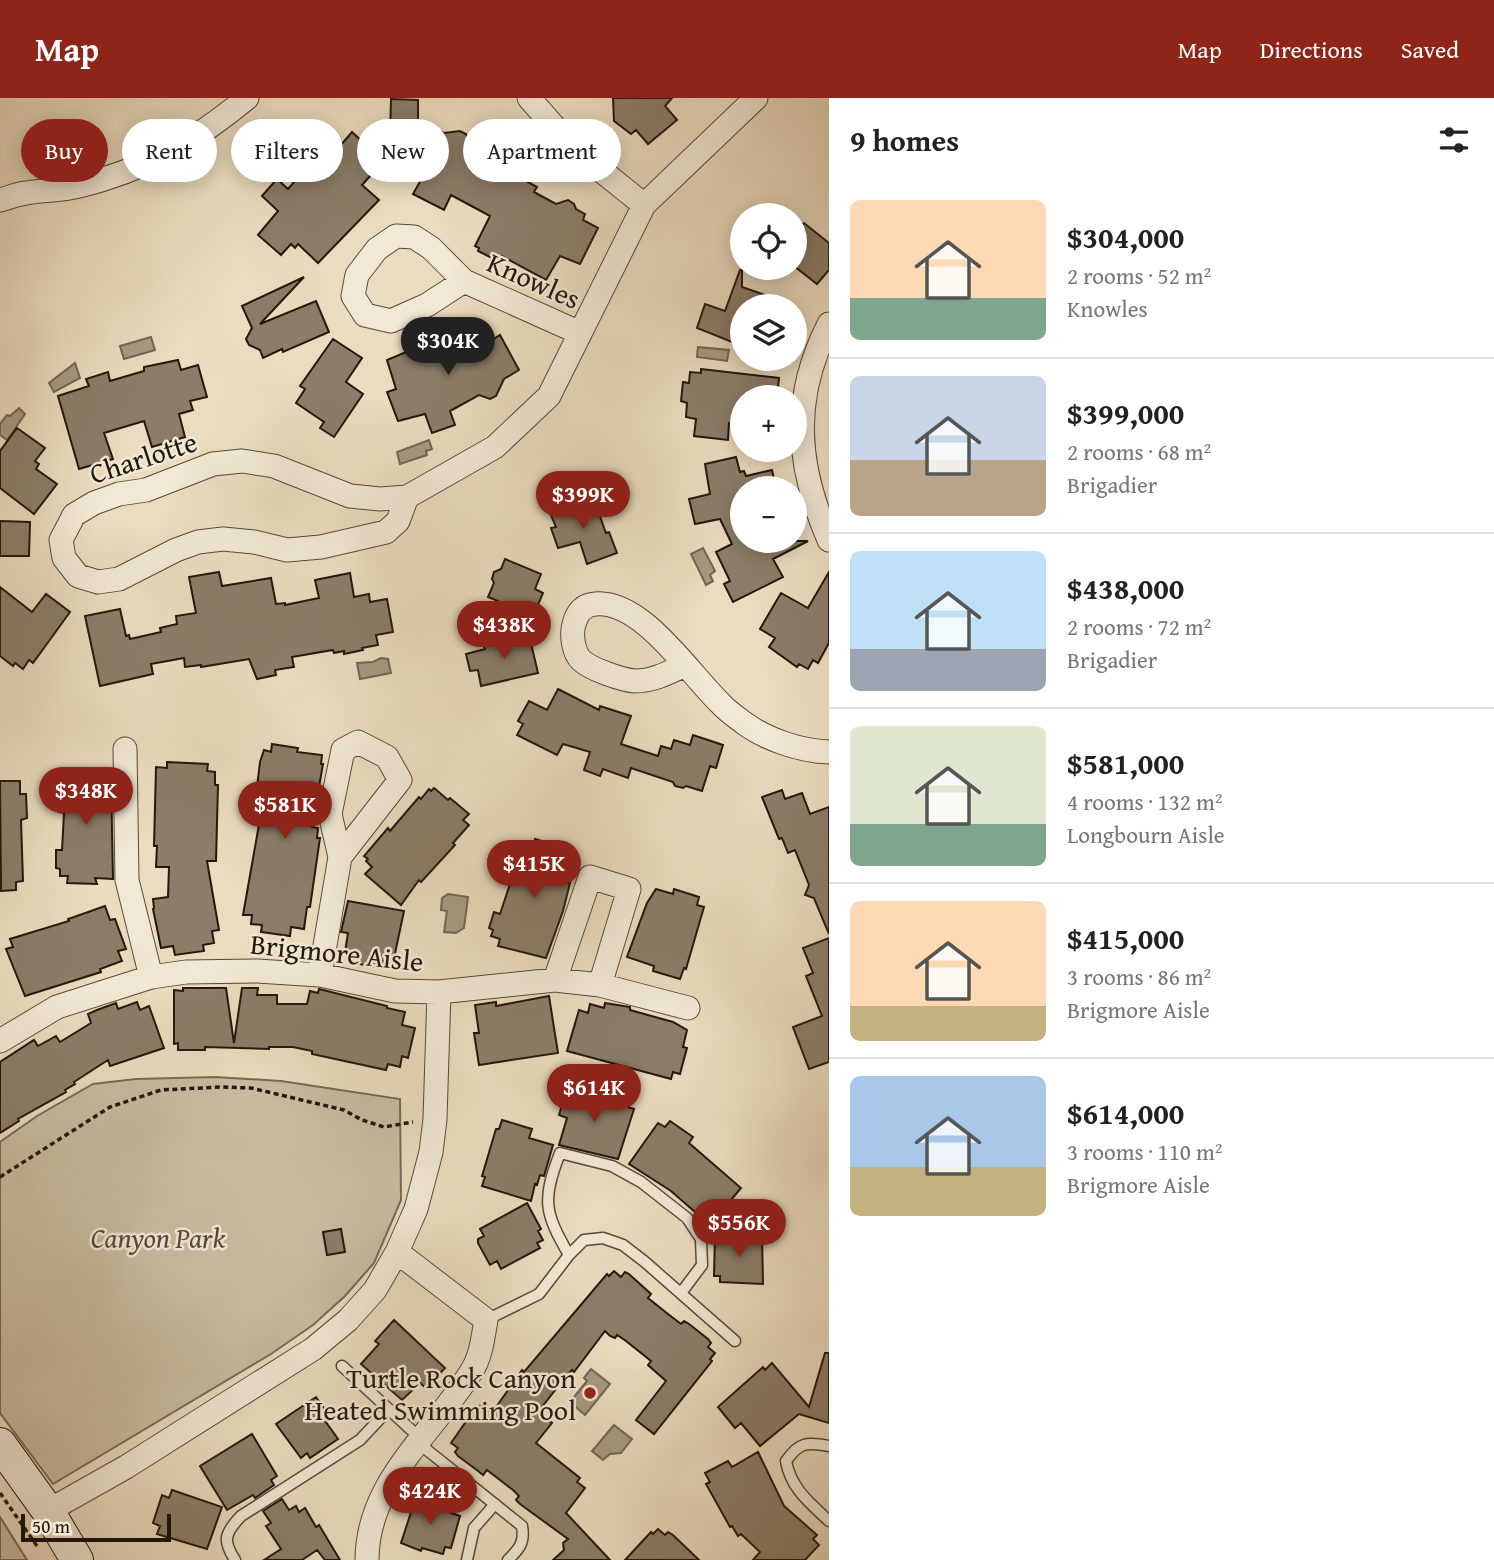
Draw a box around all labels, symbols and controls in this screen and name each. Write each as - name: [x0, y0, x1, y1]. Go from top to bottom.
- text: Map: [35, 25, 99, 73]
- text: Map: [1178, 32, 1222, 67]
- text: Directions: [1260, 32, 1363, 67]
- text: Saved: [1401, 32, 1459, 67]
- text: 9 homes: [850, 118, 959, 162]
- chip: Buy: [21, 119, 108, 182]
- chip: Rent: [122, 119, 217, 182]
- chip: Filters: [231, 119, 343, 182]
- chip: New: [357, 119, 449, 182]
- chip: Apartment: [463, 119, 621, 182]
- icon: filters: [1435, 121, 1473, 159]
- map controls: [730, 203, 807, 553]
- button: locate: [730, 203, 807, 280]
- text: $304,000: [1067, 215, 1184, 259]
- icon: home: [906, 228, 990, 312]
- street label: Knowles: [481, 241, 587, 319]
- text: 2 rooms · 52 m²: [1067, 259, 1211, 292]
- text: Knowles: [1067, 292, 1148, 325]
- button: layers: [730, 294, 807, 371]
- pin: $304K: [399, 317, 497, 377]
- text: $304K: [417, 323, 479, 356]
- button: +: [730, 385, 807, 462]
- text: $399,000: [1067, 391, 1184, 435]
- icon: home: [906, 404, 990, 488]
- street label: Charlotte: [84, 420, 202, 494]
- text: 2 rooms · 68 m²: [1067, 435, 1211, 468]
- text: Brigadier: [1067, 468, 1157, 501]
- pin: $399K: [534, 472, 632, 531]
- button: −: [730, 476, 807, 553]
- text: $399K: [552, 477, 614, 510]
- text: $438,000: [1067, 566, 1184, 610]
- icon: home: [906, 579, 990, 663]
- pin: $438K: [455, 602, 553, 661]
- text: $438K: [473, 607, 535, 640]
- text: 2 rooms · 72 m²: [1067, 610, 1211, 643]
- text: Brigadier: [1067, 643, 1157, 676]
- text: $581,000: [1067, 741, 1184, 785]
- icon: home: [906, 754, 990, 838]
- pin: $348K: [37, 768, 135, 827]
- text: $348K: [55, 773, 117, 806]
- pin: $581K: [236, 782, 334, 841]
- text: 4 rooms · 132 m²: [1067, 785, 1222, 818]
- text: $581K: [254, 787, 316, 820]
- text: Longbourn Aisle: [1067, 818, 1225, 851]
- pin: $415K: [485, 840, 583, 900]
- text: $415K: [503, 846, 565, 879]
- text: $415,000: [1067, 916, 1184, 960]
- street label: Brigmore Aisle: [248, 923, 426, 981]
- icon: home: [906, 929, 990, 1013]
- text: 3 rooms · 86 m²: [1067, 960, 1211, 993]
- text: Brigmore Aisle: [1067, 993, 1210, 1026]
- pin: $614K: [545, 1065, 643, 1124]
- text: $614K: [563, 1070, 625, 1103]
- text: $614,000: [1067, 1091, 1184, 1135]
- icon: home: [906, 1104, 990, 1188]
- text: 3 rooms · 110 m²: [1067, 1135, 1222, 1168]
- text: Brigmore Aisle: [1067, 1168, 1210, 1201]
- pin: $556K: [690, 1200, 788, 1259]
- text: $556K: [708, 1205, 770, 1238]
- park label: Canyon Park: [91, 1217, 226, 1258]
- place label: Turtle Rock Canyon Heated Swimming Pool: [305, 1357, 576, 1430]
- marker: Turtle Rock Canyon Heated Swimming Pool: [582, 1385, 598, 1401]
- pin: $424K: [381, 1468, 479, 1527]
- text: $424K: [399, 1473, 461, 1506]
- scale bar: [21, 1511, 172, 1543]
- text: 50 m: [32, 1512, 70, 1540]

